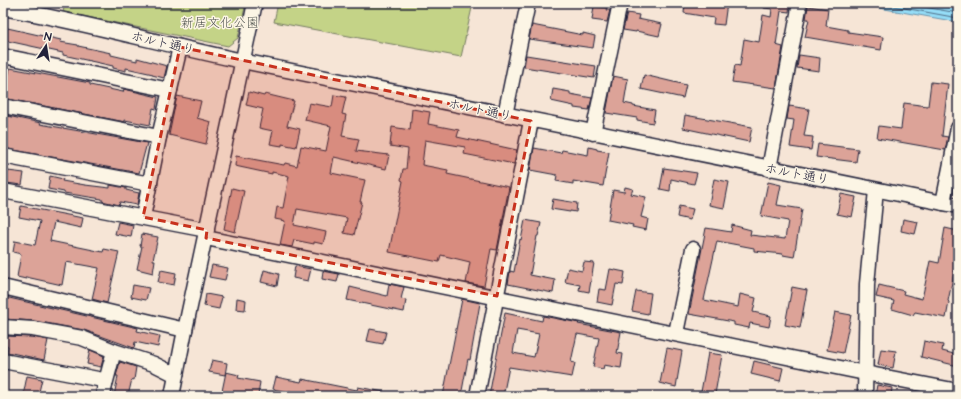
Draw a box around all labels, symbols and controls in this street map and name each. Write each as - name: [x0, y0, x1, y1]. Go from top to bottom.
- park label: 新居文化公園: [181, 14, 259, 32]
- north arrow: [26, 26, 66, 66]
- street label: ホルト通り: [129, 27, 197, 59]
- text: N: [43, 29, 53, 45]
- street label: ホルト通り: [446, 94, 514, 126]
- street label: ホルト通り: [763, 159, 831, 189]

